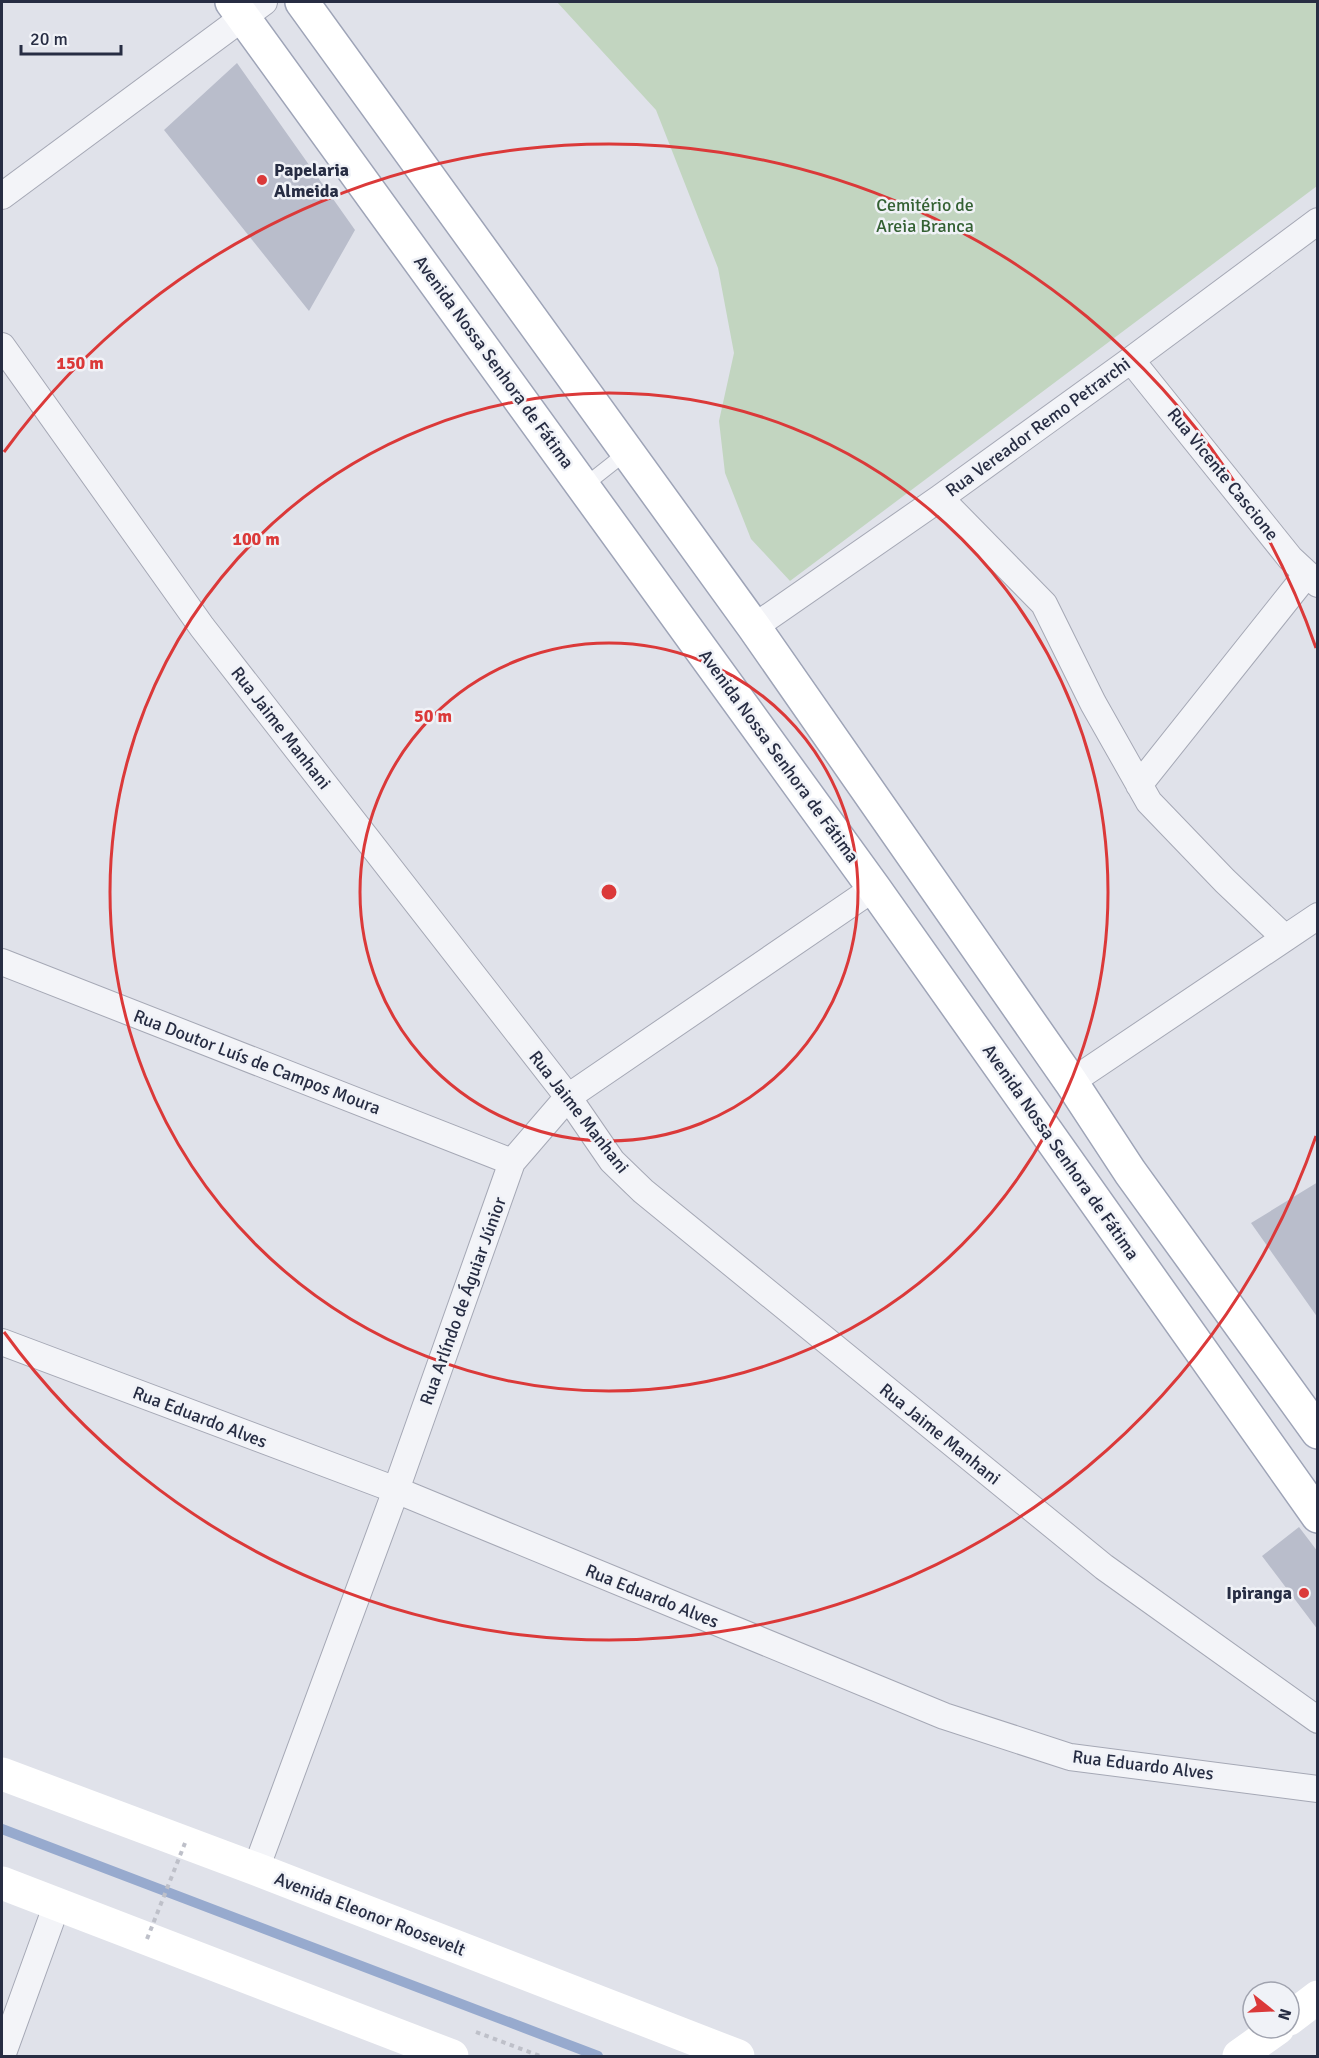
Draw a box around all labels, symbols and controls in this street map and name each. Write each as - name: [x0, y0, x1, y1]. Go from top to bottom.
- scale bar: [21, 18, 122, 56]
- text: 20 m: [30, 28, 68, 50]
- place label: Papelaria Almeida: [274, 159, 349, 202]
- marker: Papelaria Almeida: [255, 173, 269, 187]
- park label: Cemitério de Areia Branca: [876, 194, 974, 237]
- street label: Avenida Nossa Senhora de Fátima: [409, 251, 579, 473]
- text: 150 m: [56, 352, 104, 374]
- street label: Rua Vereador Remo Petrarchi: [941, 353, 1135, 501]
- street label: Rua Vicente Cascione: [1163, 403, 1283, 545]
- text: 100 m: [232, 528, 280, 550]
- street label: Avenida Nossa Senhora de Fátima: [694, 645, 864, 867]
- street label: Rua Jaime Manhani: [226, 662, 336, 794]
- text: 50 m: [414, 705, 452, 727]
- centre of rings: [599, 882, 619, 902]
- street label: Rua Doutor Luís de Campos Moura: [130, 1005, 384, 1119]
- street label: Avenida Nossa Senhora de Fátima: [978, 1040, 1144, 1264]
- street label: Rua Jaime Manhani: [524, 1046, 634, 1178]
- street label: Rua Arlíndo de Águiar Júnior: [415, 1194, 511, 1408]
- street label: Rua Jaime Manhani: [875, 1378, 1005, 1490]
- street label: Rua Eduardo Alves: [130, 1381, 270, 1453]
- street label: Rua Eduardo Alves: [582, 1559, 722, 1633]
- place label: Ipiranga: [1226, 1582, 1292, 1604]
- marker: Ipiranga: [1297, 1586, 1311, 1600]
- street label: Rua Eduardo Alves: [1071, 1745, 1215, 1785]
- street label: Avenida Eleonor Roosevelt: [271, 1867, 469, 1961]
- north arrow: [1241, 1980, 1301, 2040]
- text: N: [1273, 2006, 1296, 2023]

